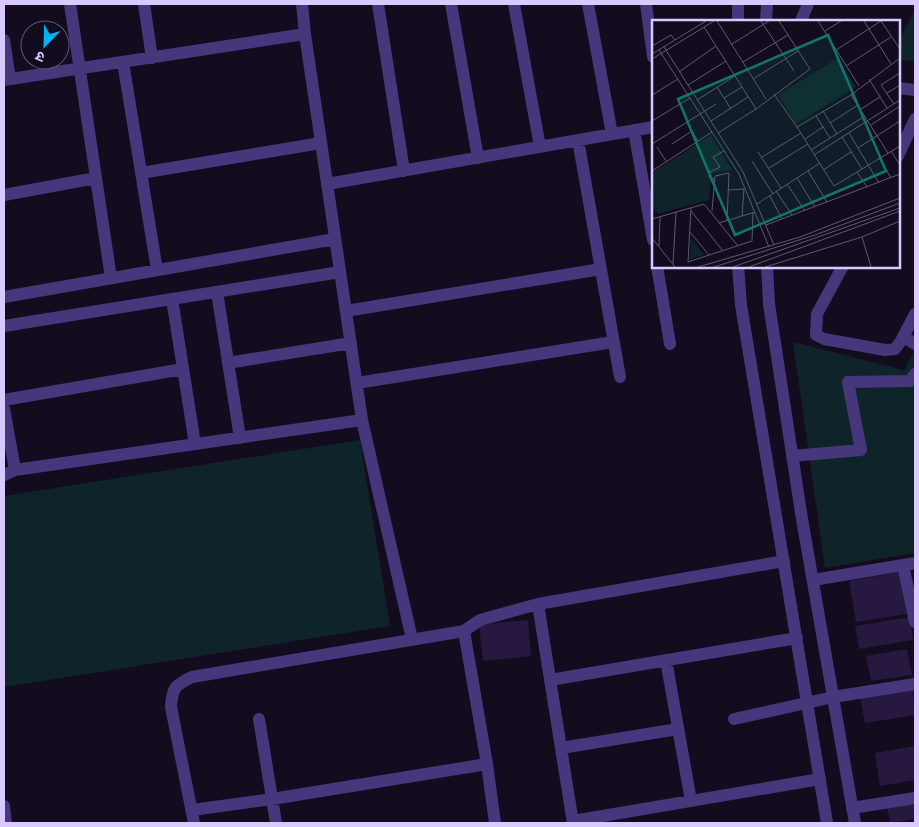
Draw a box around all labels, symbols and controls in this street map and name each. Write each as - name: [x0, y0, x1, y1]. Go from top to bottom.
- north arrow: [20, 20, 70, 70]
- inset map: [652, 20, 899, 268]
- text: उ: [32, 48, 47, 66]

